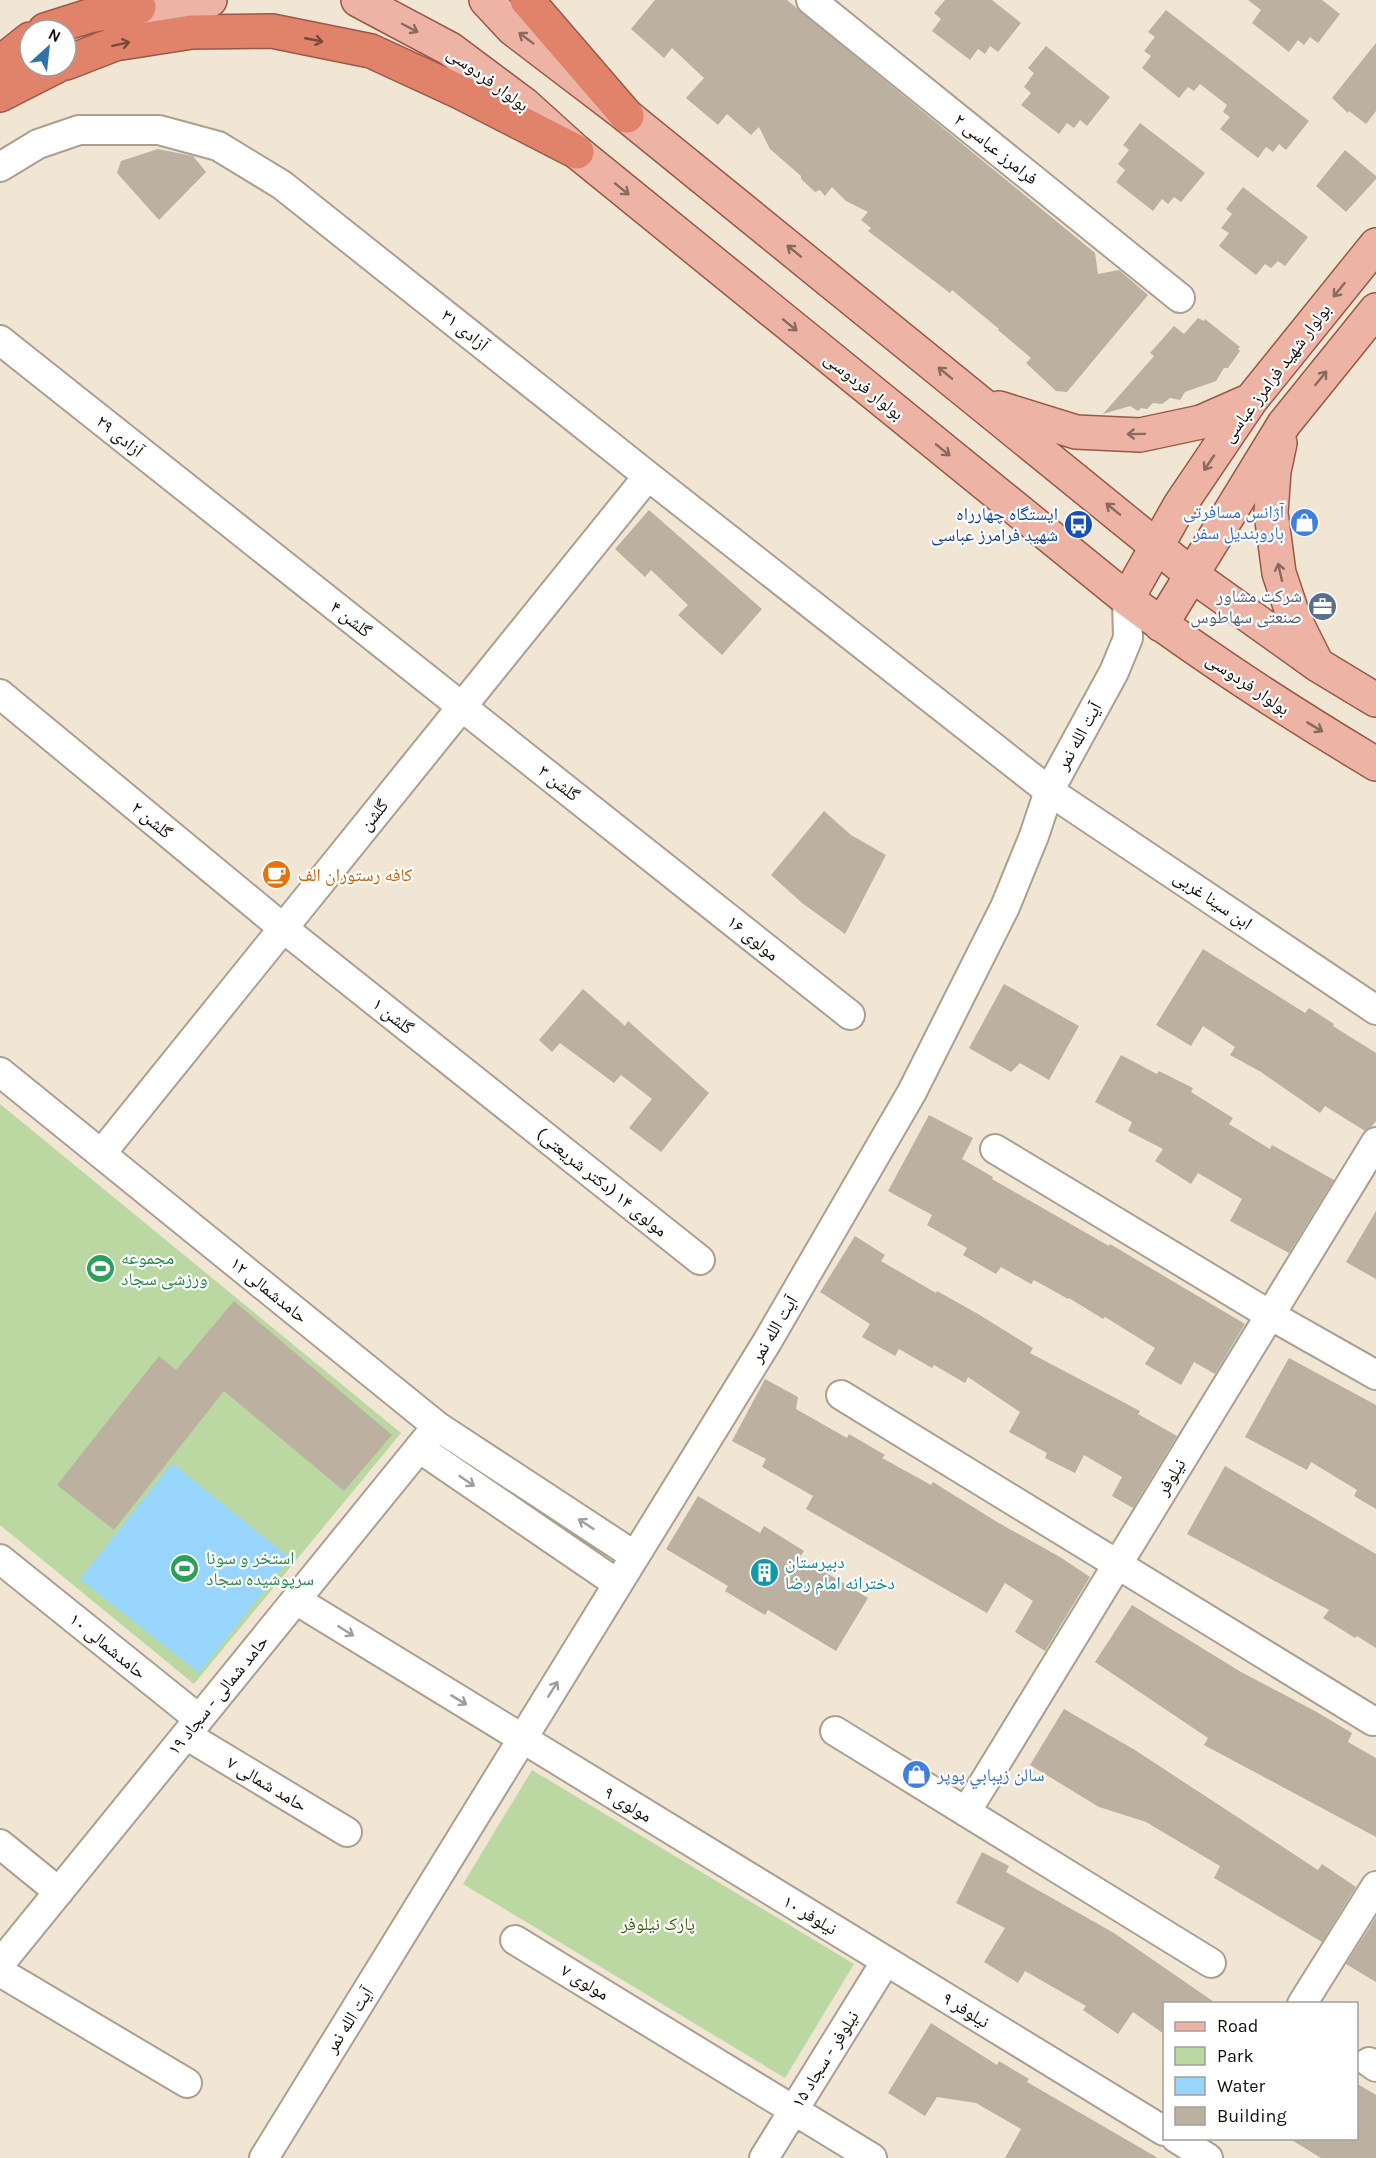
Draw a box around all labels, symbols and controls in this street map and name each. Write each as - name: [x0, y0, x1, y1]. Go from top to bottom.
- north arrow: [18, 18, 78, 78]
- one-way arrow: [401, 22, 418, 34]
- text: N: [45, 24, 64, 46]
- one-way arrow: [518, 32, 534, 45]
- one-way arrow: [304, 35, 324, 46]
- one-way arrow: [111, 38, 130, 49]
- street label: بولوار فردوسی: [443, 42, 533, 116]
- street label: فرامرز عباسی ۲: [950, 109, 1042, 189]
- one-way arrow: [614, 182, 630, 195]
- one-way arrow: [786, 244, 802, 257]
- one-way arrow: [1333, 282, 1346, 298]
- street label: بولوار شهید فرامرز عباسی: [1217, 299, 1335, 447]
- street label: آزادی ۳۱: [437, 304, 493, 356]
- one-way arrow: [781, 319, 797, 332]
- street label: بولوار فردوسی: [820, 347, 908, 425]
- one-way arrow: [938, 367, 954, 380]
- one-way arrow: [1314, 371, 1327, 387]
- street label: آزادی ۲۹: [92, 410, 148, 462]
- one-way arrow: [1126, 429, 1146, 440]
- one-way arrow: [934, 443, 950, 456]
- one-way arrow: [1203, 454, 1215, 470]
- place label: آژانس مسافرتی باروبندیل سفر: [1183, 501, 1284, 544]
- place label: ایستگاه چهارراه شهید فرامرز عباسی: [931, 503, 1058, 546]
- one-way arrow: [1105, 503, 1121, 516]
- shop icon: آژانس مسافرتی باروبندیل سفر: [1289, 506, 1321, 538]
- bus stop icon: ایستگاه چهارراه شهید فرامرز عباسی: [1063, 508, 1095, 540]
- one-way arrow: [1274, 563, 1285, 582]
- place label: شرکت مشاور صنعتی سهاطوس: [1190, 585, 1302, 628]
- office icon: شرکت مشاور صنعتی سهاطوس: [1307, 590, 1339, 622]
- street label: گلشن ۴: [326, 596, 377, 642]
- street label: بولوار فردوسی: [1202, 648, 1294, 720]
- street label: آیت الله نمر: [1051, 698, 1107, 775]
- one-way arrow: [1306, 721, 1323, 733]
- street label: گلشن ۳: [534, 760, 585, 806]
- street label: گلشن: [355, 794, 394, 835]
- street label: گلشن ۲: [127, 797, 177, 844]
- cafe icon: کافه رستوران الف: [261, 859, 293, 891]
- place label: کافه رستوران الف: [298, 864, 413, 886]
- street label: ابن سینا غربی: [1169, 866, 1257, 934]
- street label: مولوی ۱۶: [723, 910, 783, 966]
- street label: گلشن ۱: [368, 993, 419, 1039]
- street label: مولوی ۱۴ (دکتر شریعتی): [532, 1122, 672, 1242]
- place label: مجموعه ورزشی سجاد: [121, 1247, 208, 1290]
- sports icon: مجموعه ورزشی سجاد: [84, 1252, 116, 1284]
- street label: حامدشمالی ۱۲: [226, 1252, 312, 1328]
- street label: آیت الله نمر: [745, 1291, 803, 1367]
- street label: نیلوفر: [1151, 1455, 1191, 1500]
- one-way arrow: [458, 1475, 475, 1487]
- one-way arrow: [578, 1518, 595, 1530]
- place label: استخر و سونا سرپوشیده سجاد: [206, 1547, 314, 1590]
- place label: دبیرستان دخترانه امام رضا: [785, 1551, 895, 1595]
- sports icon: استخر و سونا سرپوشیده سجاد: [169, 1552, 201, 1584]
- building icon: دبیرستان دخترانه امام رضا: [748, 1556, 780, 1588]
- street label: حامدشمالی ۱۰: [65, 1608, 151, 1684]
- one-way arrow: [337, 1625, 354, 1637]
- street label: حامد شمالی - سجاد ۱۹: [163, 1631, 273, 1759]
- one-way arrow: [547, 1681, 559, 1698]
- one-way arrow: [450, 1695, 467, 1707]
- street label: حامد شمالی ۷: [223, 1752, 311, 1816]
- shop icon: سالن زيبابي پوپر: [900, 1759, 932, 1791]
- place label: سالن زيبابي پوپر: [936, 1764, 1045, 1790]
- street label: مولوی ۹: [600, 1781, 656, 1827]
- street label: نیلوفر ۱۰: [779, 1890, 841, 1940]
- park label: پارک نیلوفر: [620, 1913, 695, 1935]
- street label: مولوی ۷: [557, 1959, 613, 2005]
- street label: آیت الله نمر: [320, 1982, 378, 2058]
- street label: نیلوفر ۹: [938, 1987, 994, 2033]
- legend: [1163, 2002, 1358, 2140]
- street label: نیلوفر - سجاد ۱۵: [786, 2006, 864, 2112]
- text: Road: [1217, 2015, 1258, 2037]
- text: Park: [1217, 2045, 1254, 2067]
- text: Water: [1217, 2075, 1265, 2097]
- text: Building: [1217, 2105, 1287, 2127]

